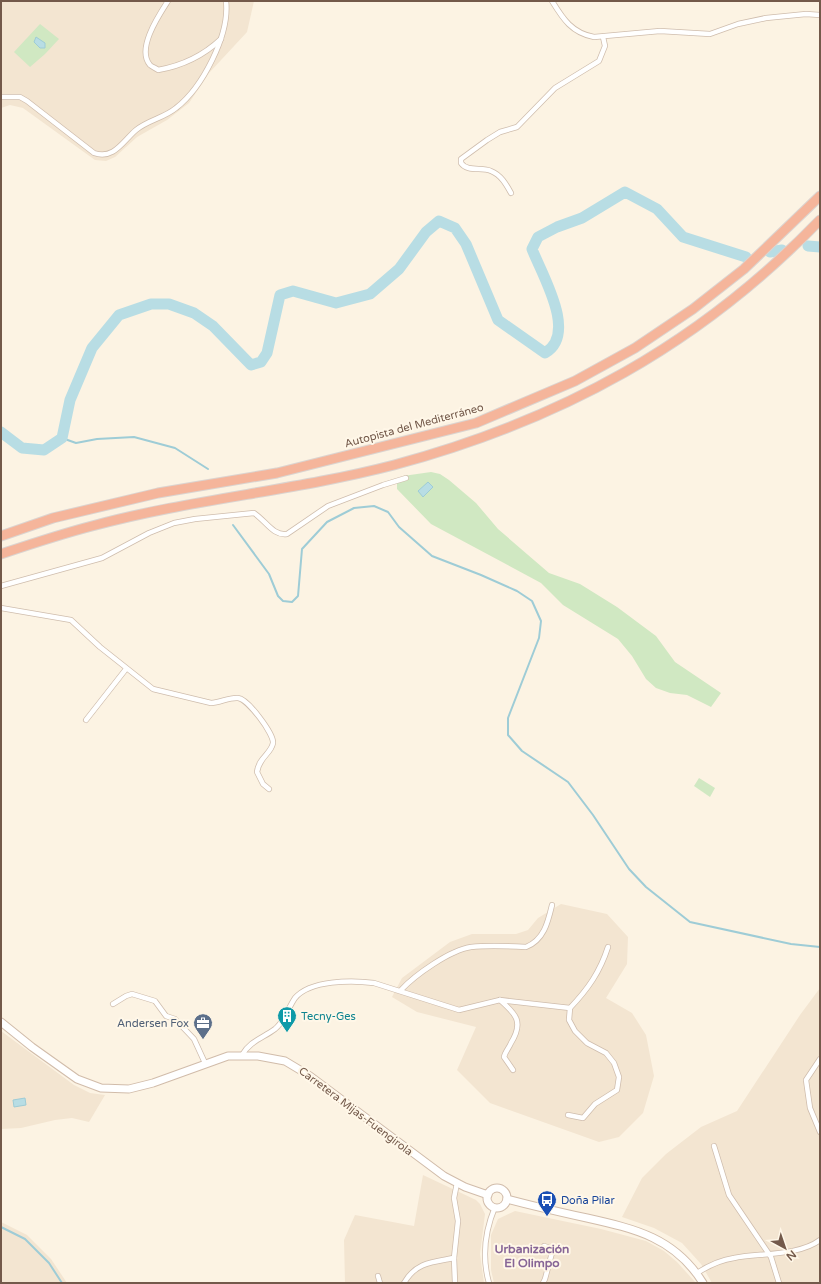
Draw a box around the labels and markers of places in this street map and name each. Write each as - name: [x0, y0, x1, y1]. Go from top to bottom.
- building icon: Tecny-Ges: [276, 1005, 298, 1033]
- place label: Tecny-Ges: [301, 1010, 356, 1023]
- office icon: Andersen Fox: [192, 1012, 214, 1040]
- place label: Andersen Fox: [117, 1017, 189, 1030]
- bus stop icon: Doña Pilar: [536, 1189, 558, 1217]
- place label: Doña Pilar: [561, 1194, 615, 1207]

